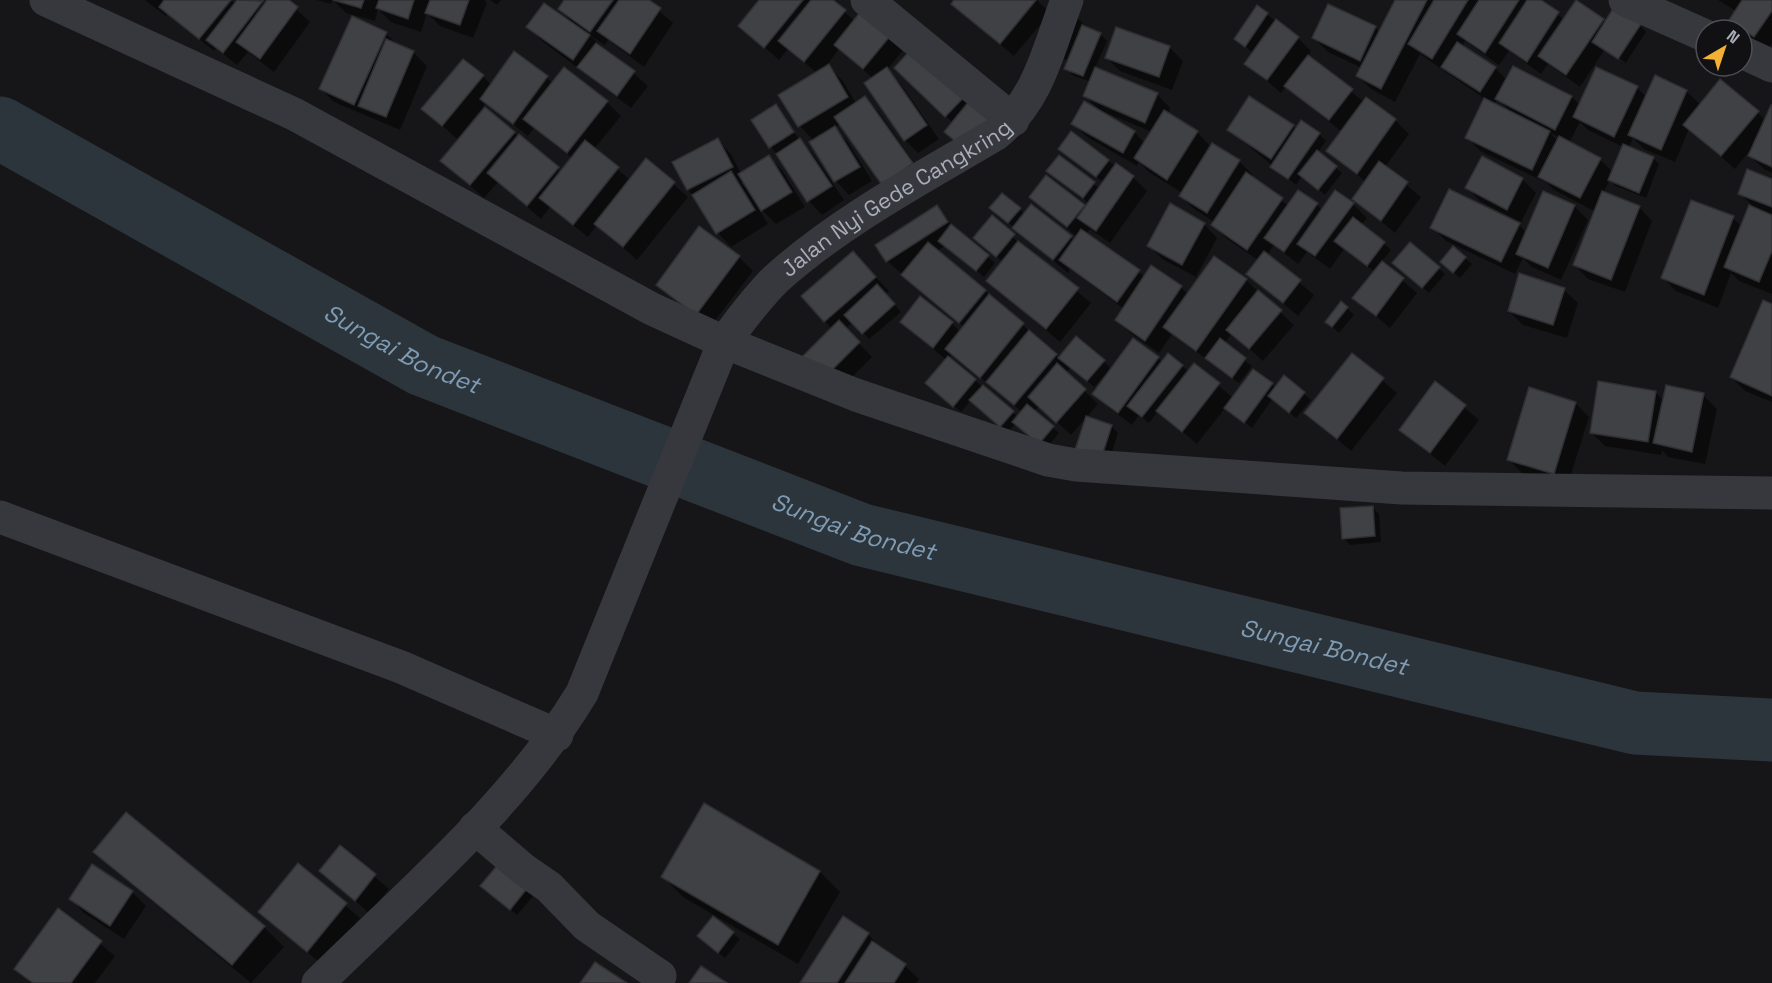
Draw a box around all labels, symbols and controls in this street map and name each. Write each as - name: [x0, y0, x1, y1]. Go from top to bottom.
- north arrow: [1694, 18, 1754, 78]
- text: N: [1722, 25, 1744, 48]
- street label: Jalan Nyi Gede Cangkring: [775, 113, 1017, 283]
- water label: Sungai Bondet: [318, 297, 486, 401]
- water label: Sungai Bondet: [767, 485, 940, 568]
- water label: Sungai Bondet: [1237, 612, 1413, 683]

